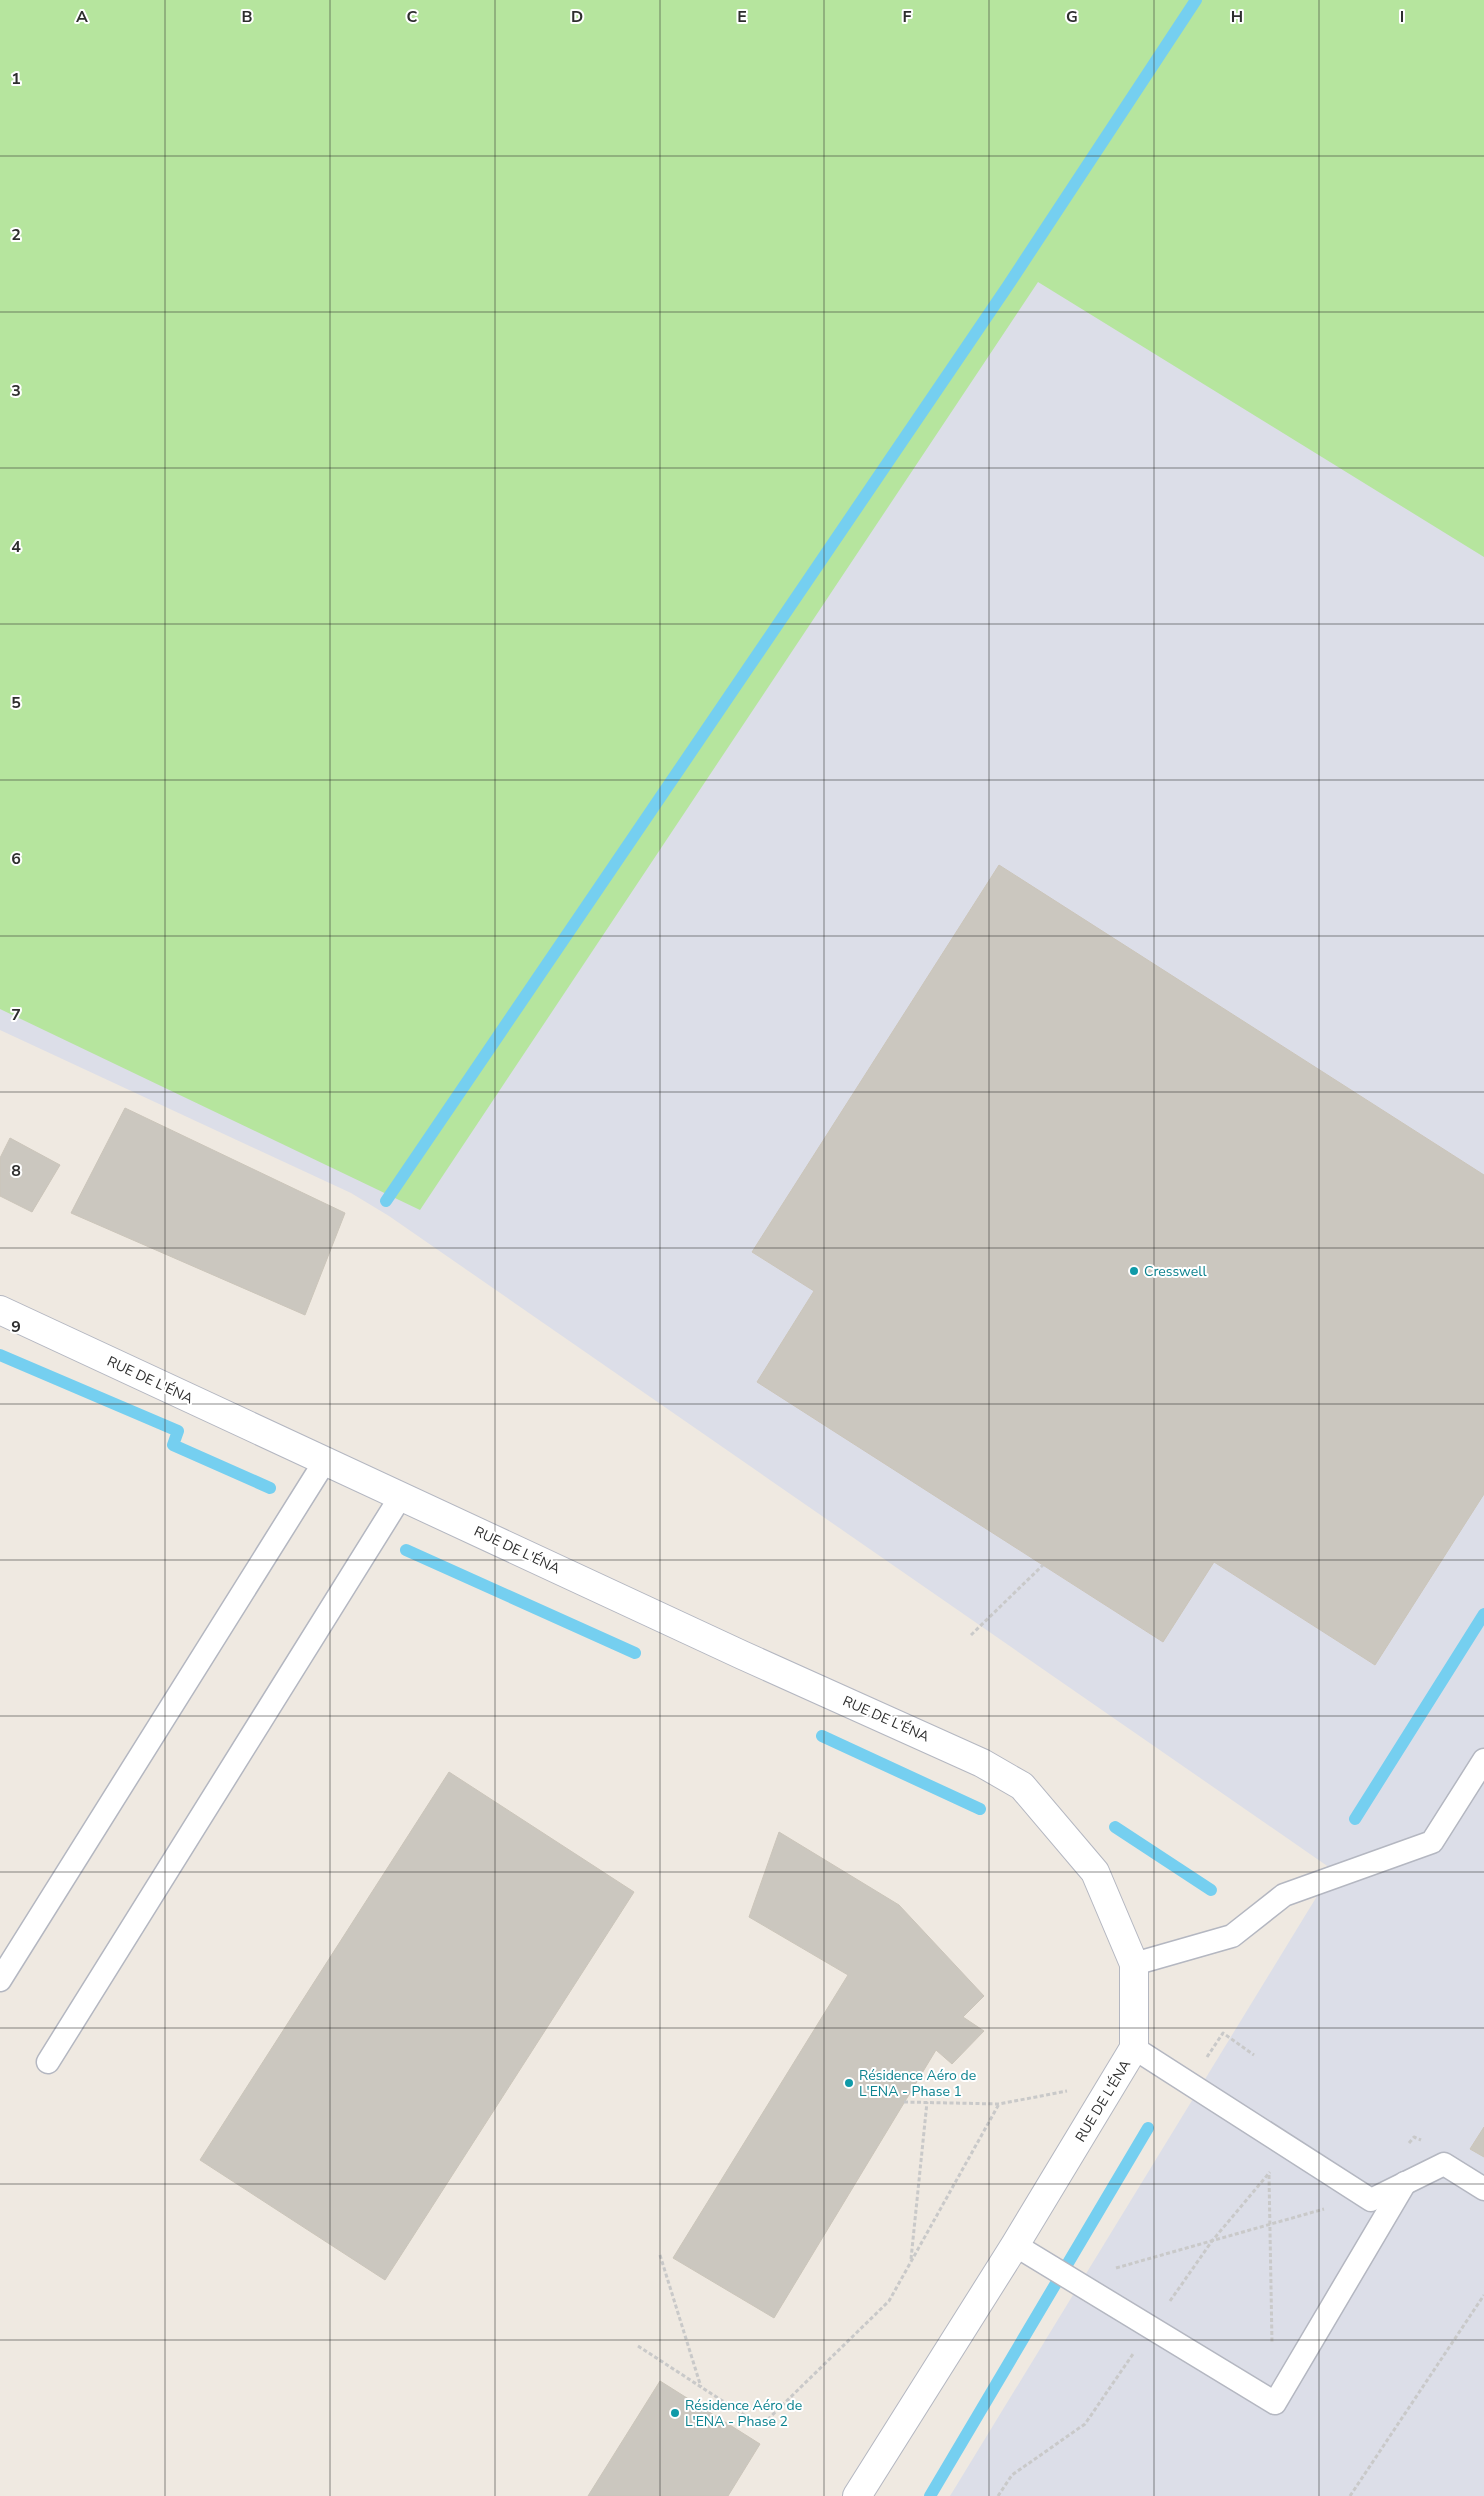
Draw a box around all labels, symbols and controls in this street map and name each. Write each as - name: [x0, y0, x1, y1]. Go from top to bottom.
- text: A: [76, 6, 88, 28]
- text: B: [241, 6, 253, 28]
- text: C: [407, 6, 418, 28]
- text: D: [571, 6, 583, 28]
- text: E: [737, 6, 747, 28]
- text: F: [903, 6, 912, 28]
- text: G: [1066, 6, 1078, 28]
- text: H: [1231, 6, 1243, 28]
- text: I: [1400, 6, 1404, 28]
- text: 1: [11, 68, 21, 90]
- text: 2: [11, 224, 21, 246]
- text: 3: [11, 380, 21, 402]
- text: 4: [11, 536, 21, 558]
- text: 5: [11, 692, 21, 714]
- text: 6: [11, 848, 21, 870]
- text: 7: [11, 1004, 21, 1026]
- text: 8: [11, 1160, 21, 1182]
- place label: Cresswell: [1144, 1262, 1207, 1281]
- marker: Cresswell: [1128, 1265, 1140, 1277]
- text: 9: [11, 1316, 21, 1338]
- street label: RUE DE L'ÉNA: [104, 1352, 196, 1408]
- street label: RUE DE L'ÉNA: [471, 1522, 563, 1578]
- street label: RUE DE L'ÉNA: [840, 1691, 932, 1747]
- street label: RUE DE L'ÉNA: [1071, 2056, 1135, 2146]
- place label: Résidence Aéro de L'ENA - Phase 1: [859, 2066, 976, 2101]
- marker: Résidence Aéro de L'ENA - Phase 1: [843, 2077, 855, 2089]
- place label: Résidence Aéro de L'ENA - Phase 2: [685, 2396, 802, 2431]
- marker: Résidence Aéro de L'ENA - Phase 2: [669, 2407, 681, 2419]

